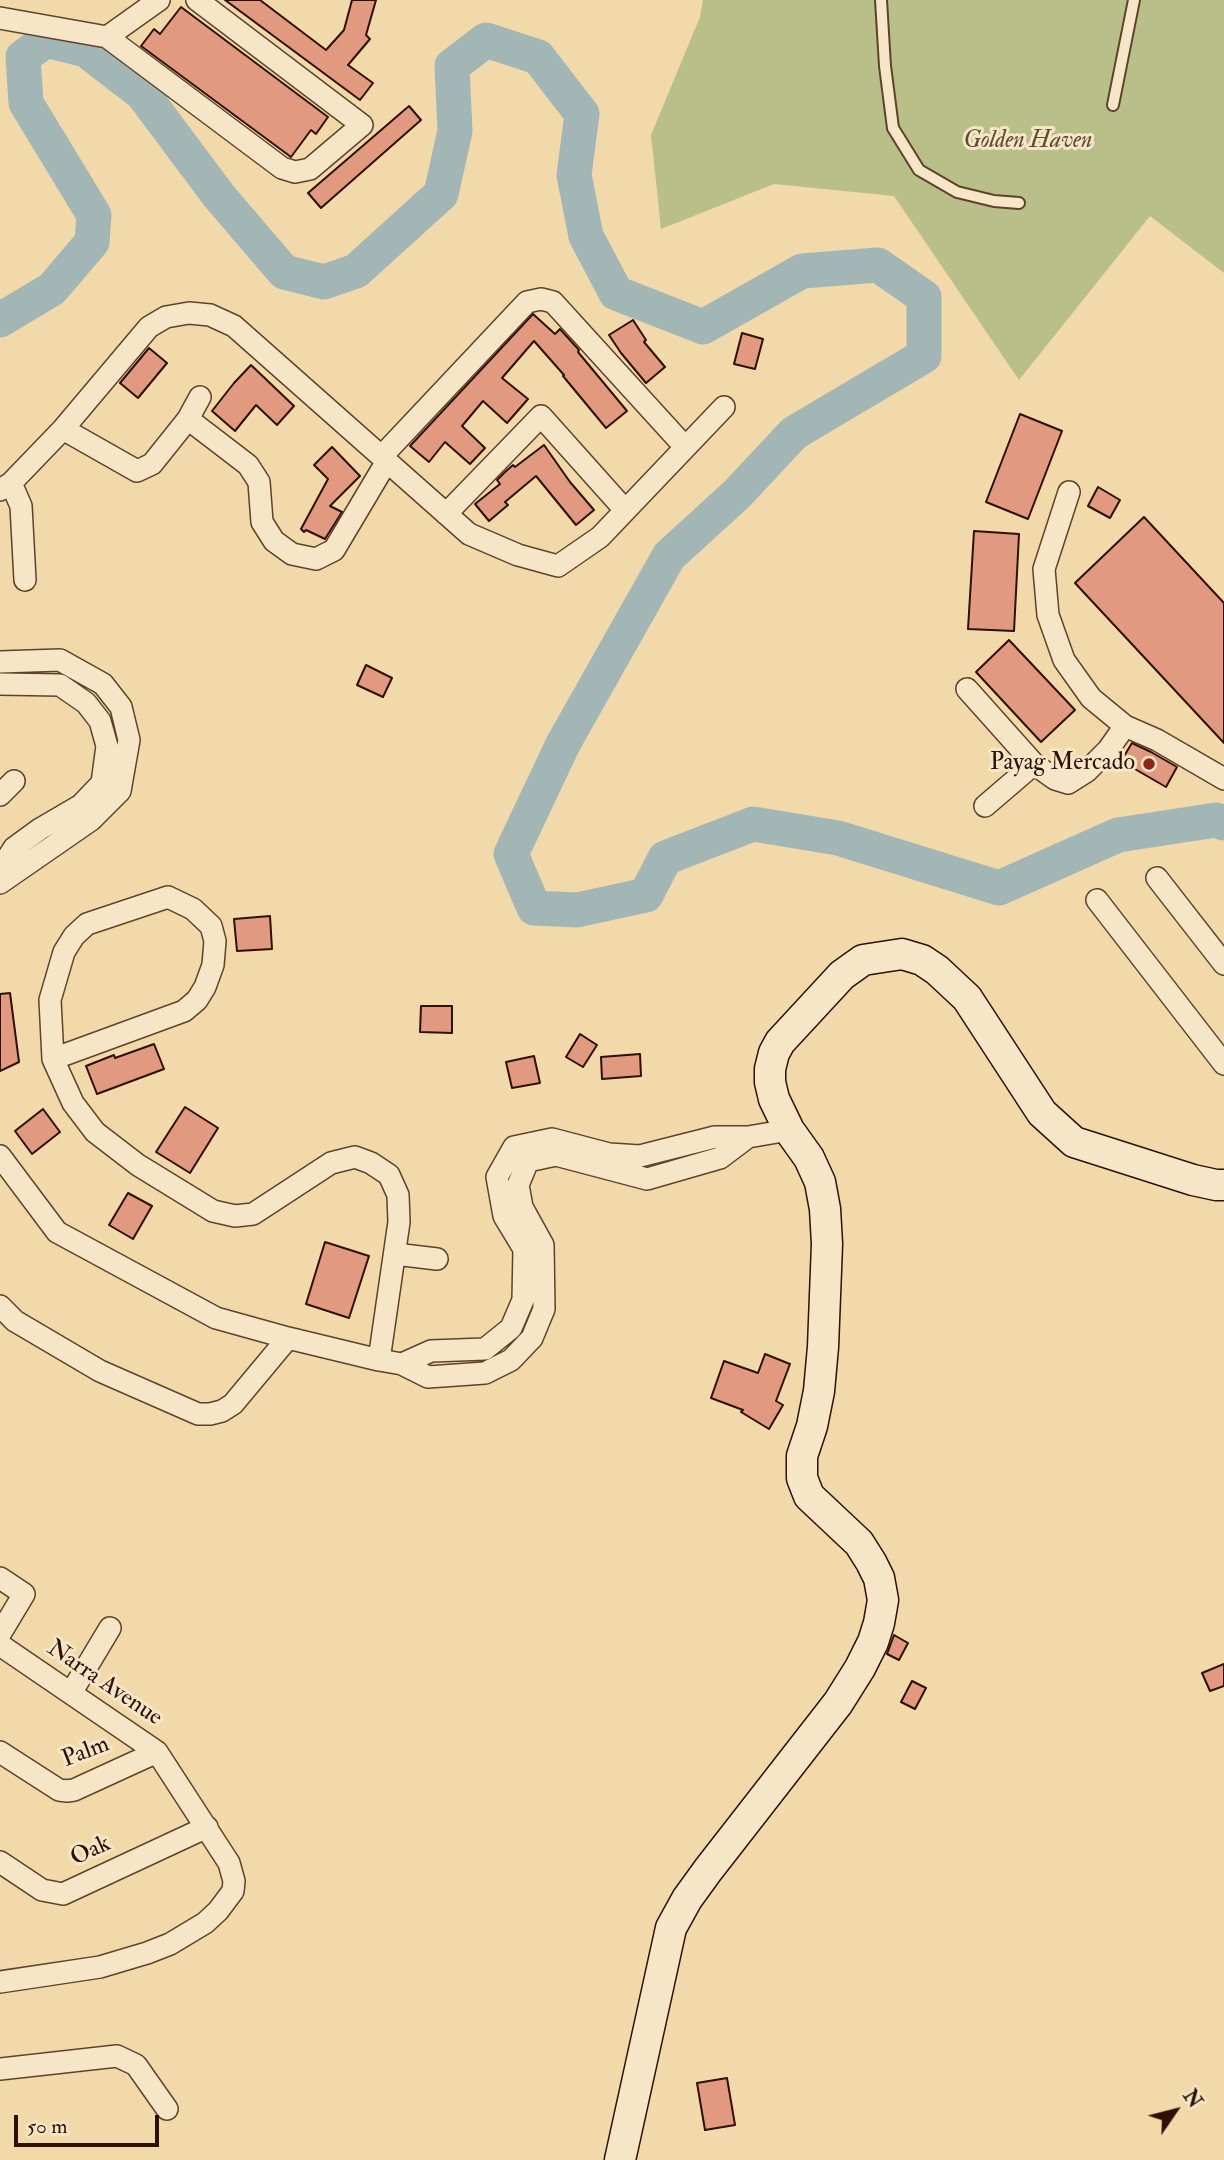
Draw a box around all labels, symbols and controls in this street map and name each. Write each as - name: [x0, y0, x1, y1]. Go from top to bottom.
- park label: Golden Haven: [964, 128, 1092, 156]
- place label: Payag Mercado: [990, 750, 1135, 778]
- marker: Payag Mercado: [1141, 756, 1157, 772]
- street label: Narra Avenue: [41, 1635, 167, 1733]
- street label: Palm: [58, 1731, 114, 1775]
- street label: Oak: [66, 1830, 116, 1874]
- north arrow: [1140, 2076, 1210, 2146]
- text: N: [1177, 2085, 1207, 2113]
- scale bar: [18, 2100, 163, 2144]
- text: 50 m: [27, 2113, 68, 2140]

